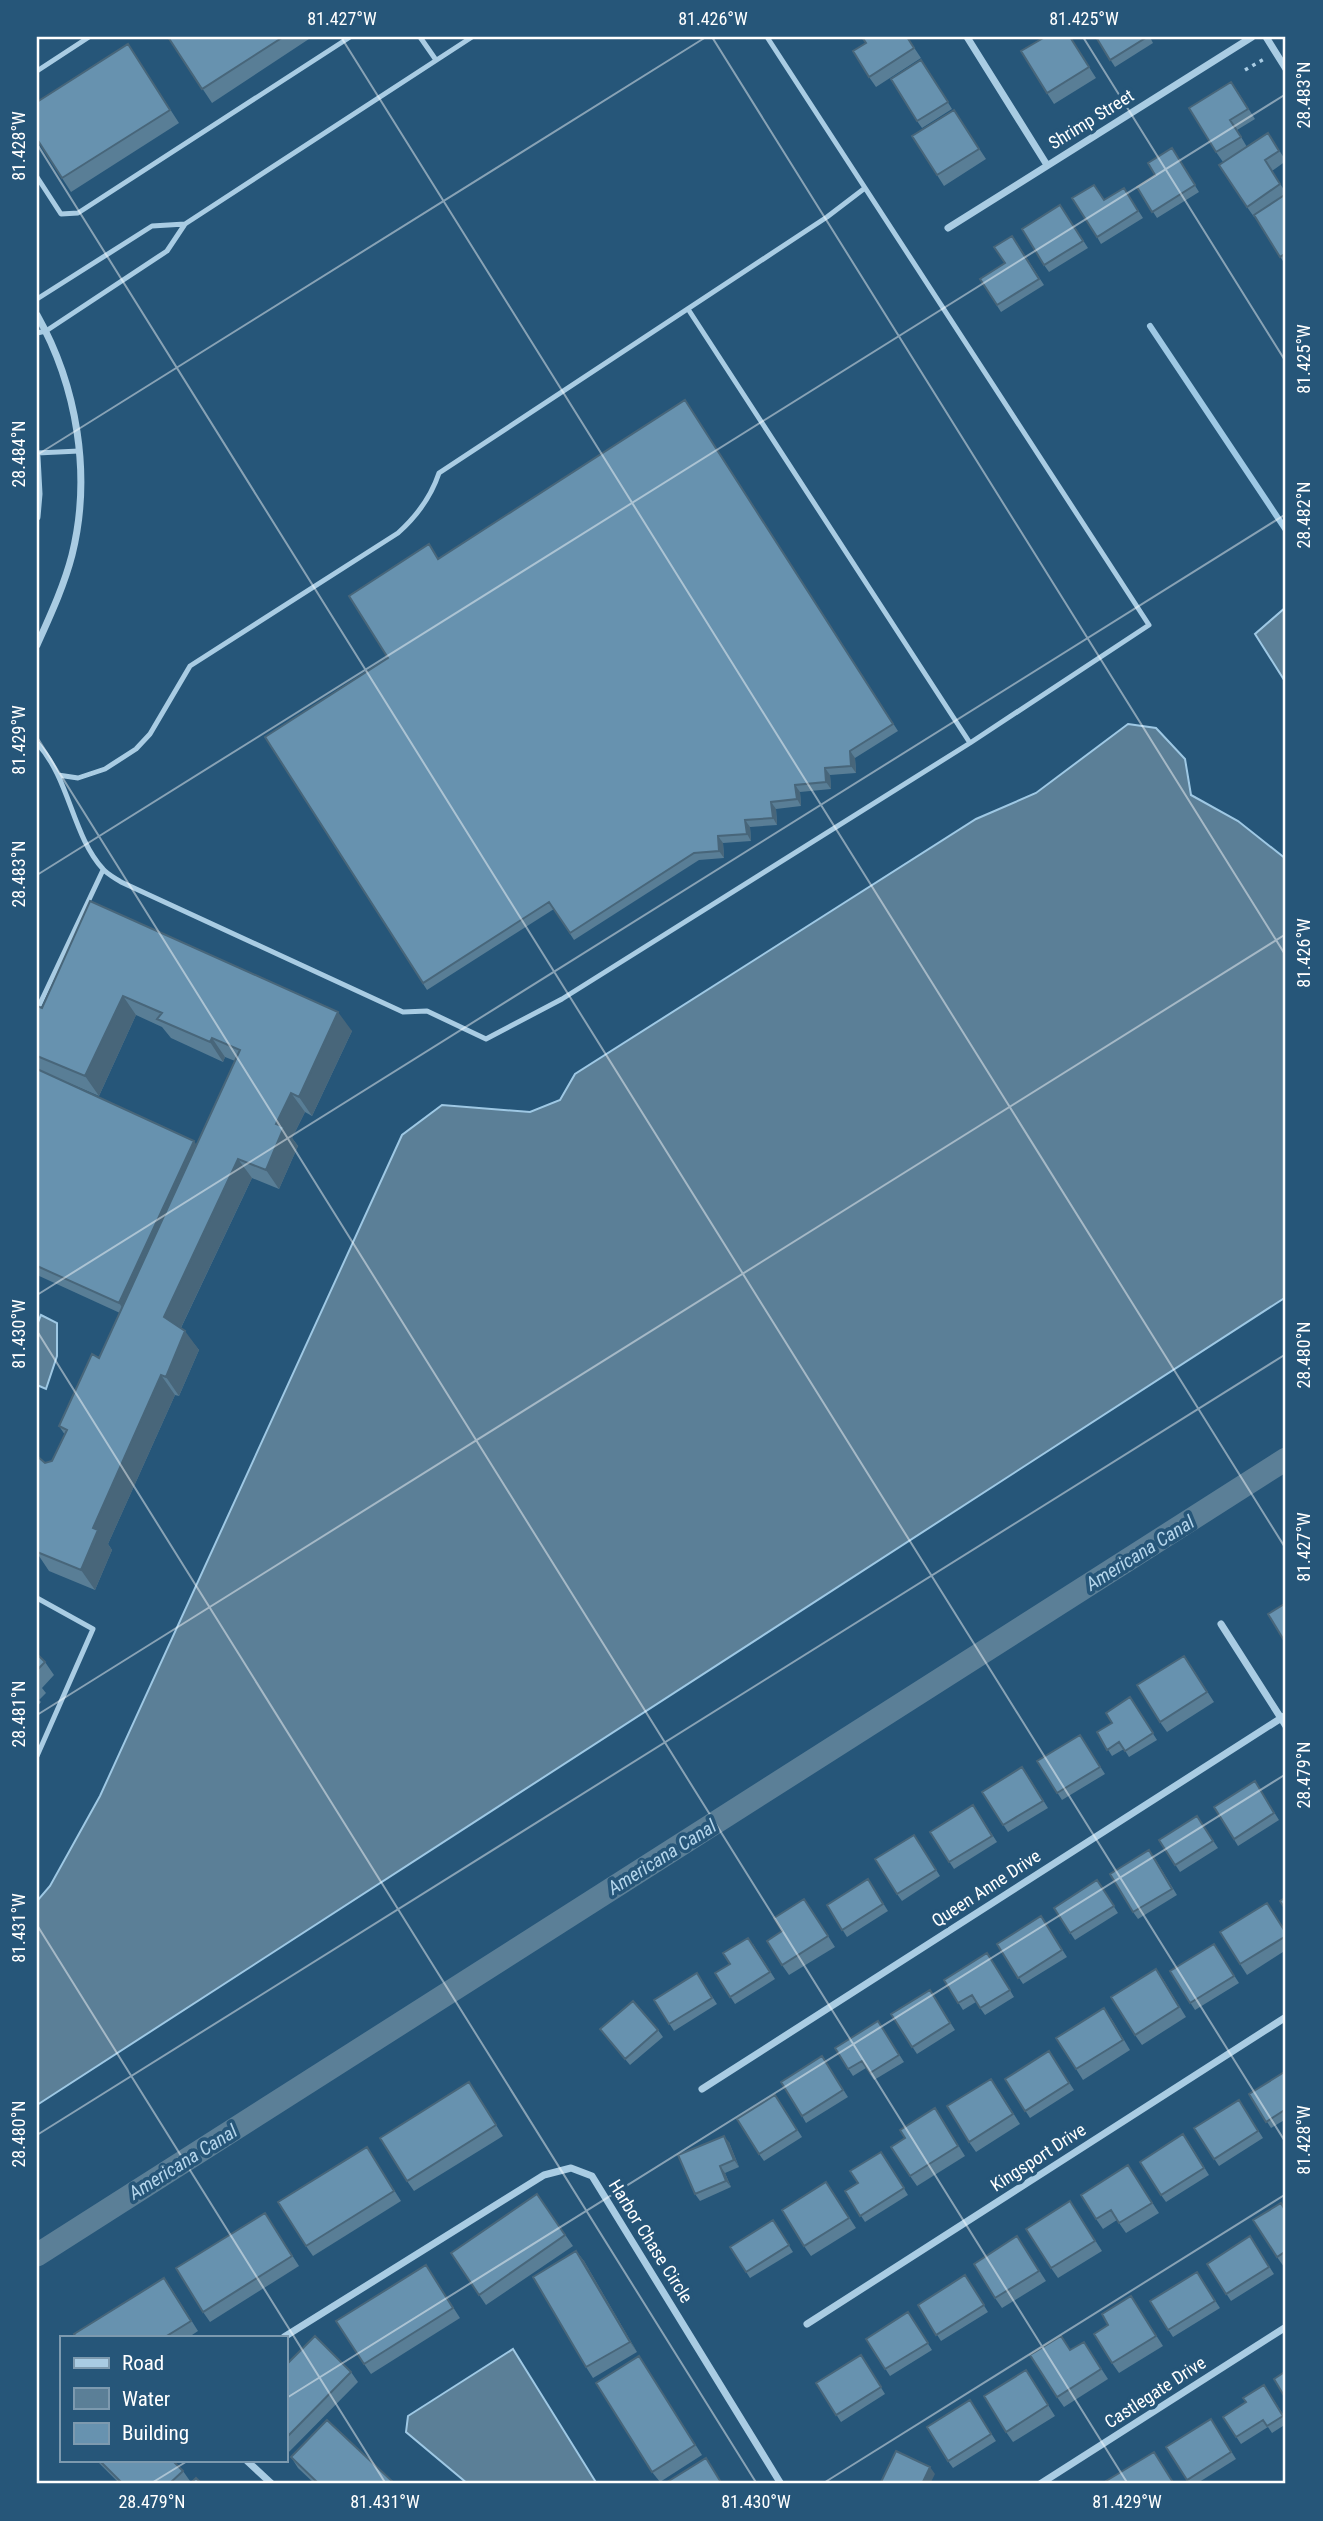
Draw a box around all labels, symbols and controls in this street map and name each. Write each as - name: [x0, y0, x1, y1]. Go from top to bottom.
- text: 81.427°W: [307, 8, 377, 29]
- text: 81.426°W: [678, 8, 748, 29]
- text: 81.425°W: [1049, 8, 1119, 29]
- text: 28.483°N: [1293, 61, 1314, 129]
- street label: Shrimp Street: [1045, 85, 1137, 153]
- text: 81.428°W: [8, 111, 29, 181]
- text: 81.425°W: [1293, 324, 1314, 394]
- text: 28.484°N: [8, 420, 29, 488]
- text: 28.482°N: [1293, 481, 1314, 549]
- text: 81.429°W: [8, 705, 29, 775]
- text: 28.483°N: [8, 840, 29, 908]
- text: 81.426°W: [1293, 918, 1314, 988]
- text: 81.430°W: [8, 1299, 29, 1369]
- text: 28.480°N: [1293, 1321, 1314, 1389]
- water label: Americana Canal: [1081, 1510, 1199, 1596]
- text: 81.427°W: [1293, 1512, 1314, 1582]
- text: 28.481°N: [8, 1680, 29, 1748]
- text: 28.479°N: [1293, 1741, 1314, 1809]
- water label: Americana Canal: [603, 1814, 721, 1900]
- street label: Queen Anne Drive: [928, 1845, 1044, 1931]
- text: 81.431°W: [8, 1893, 29, 1963]
- text: 28.480°N: [8, 2100, 29, 2168]
- text: 81.428°W: [1293, 2105, 1314, 2175]
- water label: Americana Canal: [124, 2119, 242, 2205]
- street label: Kingsport Drive: [987, 2119, 1089, 2195]
- street label: Harbor Chase Circle: [605, 2175, 697, 2307]
- legend: [60, 2336, 287, 2462]
- text: Road: [122, 2351, 164, 2375]
- street label: Castlegate Drive: [1101, 2352, 1209, 2432]
- text: Water: [122, 2387, 170, 2411]
- text: Building: [122, 2421, 189, 2445]
- text: 28.479°N: [118, 2491, 186, 2512]
- text: 81.431°W: [350, 2491, 420, 2512]
- text: 81.430°W: [721, 2491, 791, 2512]
- text: 81.429°W: [1092, 2491, 1162, 2512]

